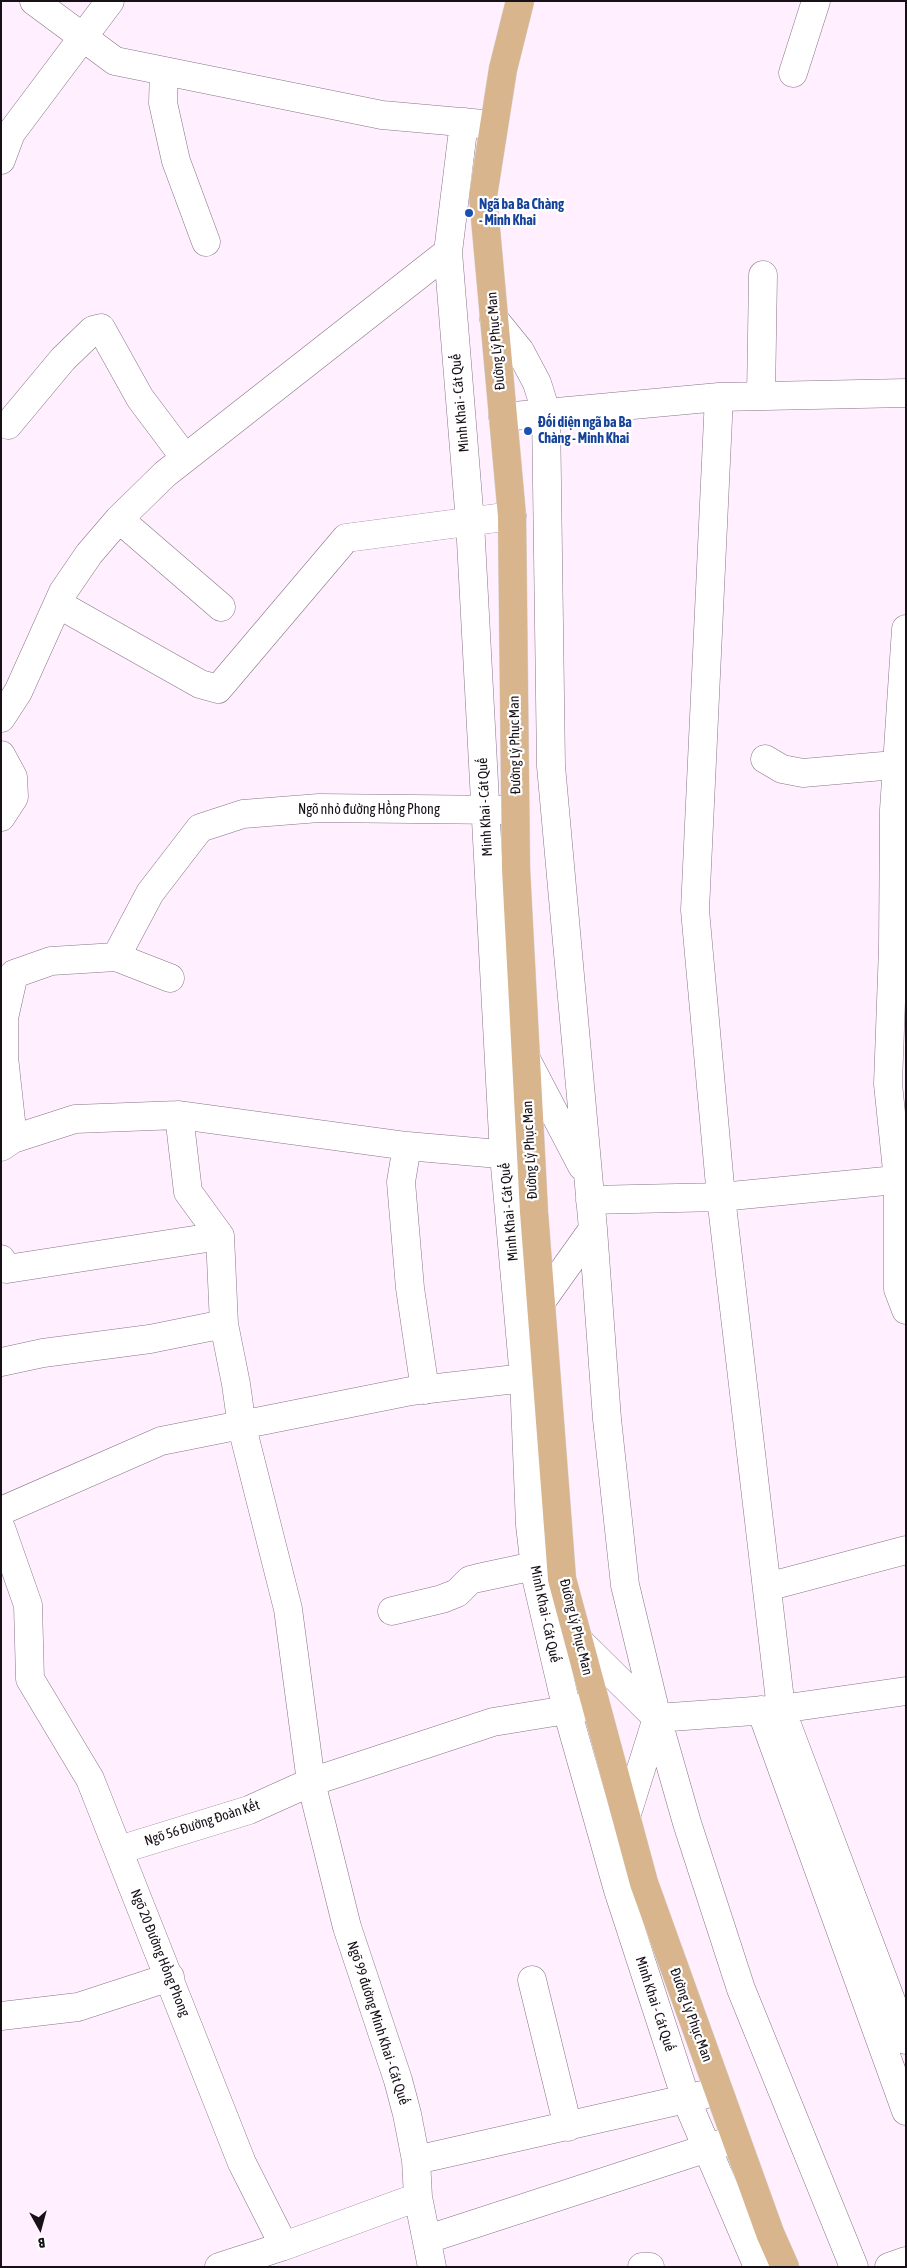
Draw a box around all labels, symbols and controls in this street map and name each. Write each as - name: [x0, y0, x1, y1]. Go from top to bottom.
- place label: Ngã ba Ba Chàng - Minh Khai: [479, 197, 564, 230]
- marker: Ngã ba Ba Chàng - Minh Khai: [463, 207, 475, 219]
- street label: Đường Lý Phục Man: [483, 291, 509, 391]
- street label: Minh Khai - Cát Quế: [447, 353, 473, 453]
- place label: Đối diện ngã ba Ba Chàng - Minh Khai: [538, 415, 632, 448]
- marker: Đối diện ngã ba Ba Chàng - Minh Khai: [522, 425, 534, 437]
- street label: Đường Lý Phục Man: [506, 695, 524, 795]
- street label: Minh Khai - Cát Quế: [474, 757, 496, 857]
- street label: Ngõ nhỏ đường Hồng Phong: [298, 802, 440, 818]
- street label: Đường Lý Phục Man: [519, 1100, 541, 1200]
- street label: Minh Khai - Cát Quế: [496, 1162, 522, 1262]
- street label: Minh Khai - Cát Quế: [527, 1564, 563, 1664]
- street label: Đường Lý Phục Man: [556, 1577, 596, 1677]
- street label: Ngõ 56 Đường Đoàn Kết: [142, 1796, 262, 1850]
- street label: Ngõ 20 Đường Hồng Phong: [127, 1887, 193, 2019]
- street label: Ngõ 99 đường Minh Khai - Cát Quế: [344, 1939, 412, 2107]
- street label: Minh Khai - Cát Quế: [632, 1954, 678, 2054]
- street label: Đường Lý Phục Man: [666, 1966, 716, 2064]
- north arrow: [15, 2203, 65, 2253]
- text: B: [38, 2235, 46, 2251]

